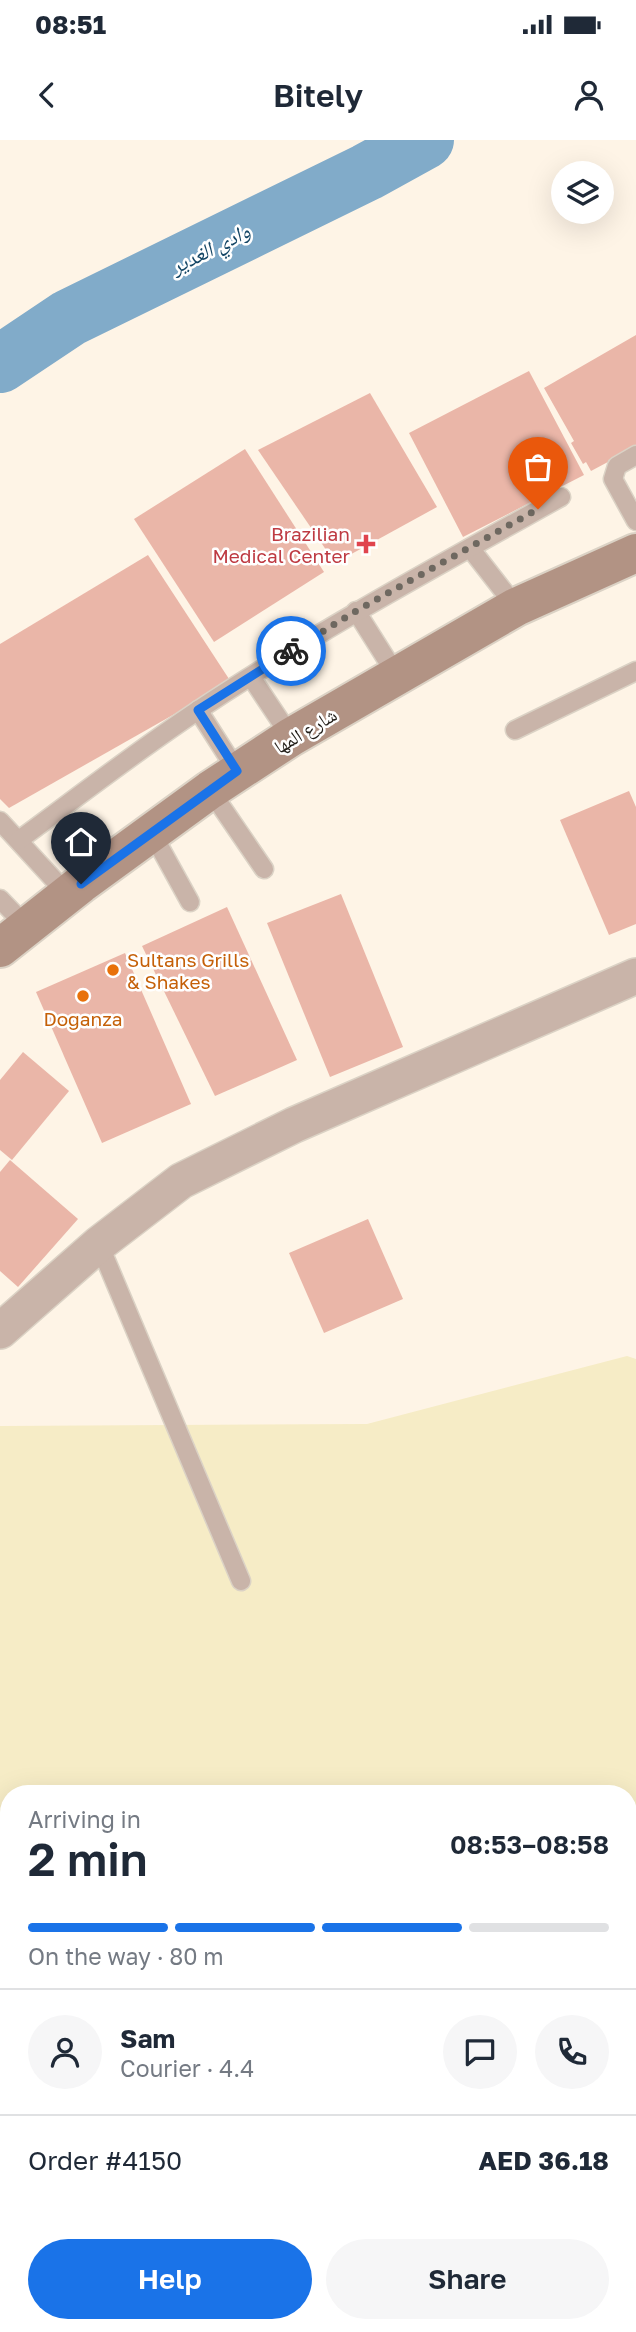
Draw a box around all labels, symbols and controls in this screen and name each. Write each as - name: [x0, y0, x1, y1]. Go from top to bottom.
- text: 08:51: [35, 9, 106, 40]
- icon: back: [28, 76, 66, 114]
- text: Bitely: [273, 76, 363, 114]
- icon: person: [570, 76, 608, 114]
- map controls: [551, 161, 614, 224]
- button: layers: [551, 161, 614, 224]
- water label: وادي الغدير: [164, 217, 256, 284]
- pin: [508, 437, 568, 509]
- icon: bag: [519, 448, 557, 486]
- place label: Brazilian Medical Center: [212, 522, 351, 567]
- marker: Brazilian Medical Center: [356, 534, 376, 554]
- courier: [256, 616, 326, 686]
- icon: bike: [272, 632, 310, 670]
- street label: شارع المها: [269, 702, 341, 759]
- pin: [51, 812, 111, 884]
- icon: home: [62, 823, 100, 861]
- place label: Sultans Grills & Shakes: [127, 948, 249, 993]
- marker: Sultans Grills & Shakes: [105, 962, 121, 978]
- marker: Doganza: [75, 988, 91, 1004]
- place label: Doganza: [43, 1007, 123, 1030]
- text: Arriving in: [28, 1805, 141, 1833]
- text: 08:53–08:58: [450, 1829, 609, 1860]
- text: 2 min: [28, 1831, 148, 1886]
- text: On the way · 80 m: [28, 1942, 224, 1970]
- button: person: [28, 2015, 102, 2089]
- button: chat: [443, 2015, 517, 2089]
- button: phone: [535, 2015, 609, 2089]
- text: Sam: [120, 2023, 175, 2054]
- text: Courier · 4.4: [120, 2054, 254, 2082]
- text: Order #4150: [28, 2145, 182, 2176]
- text: AED 36.18: [479, 2145, 609, 2176]
- button: Help: [28, 2239, 312, 2319]
- button: Share: [326, 2239, 609, 2319]

